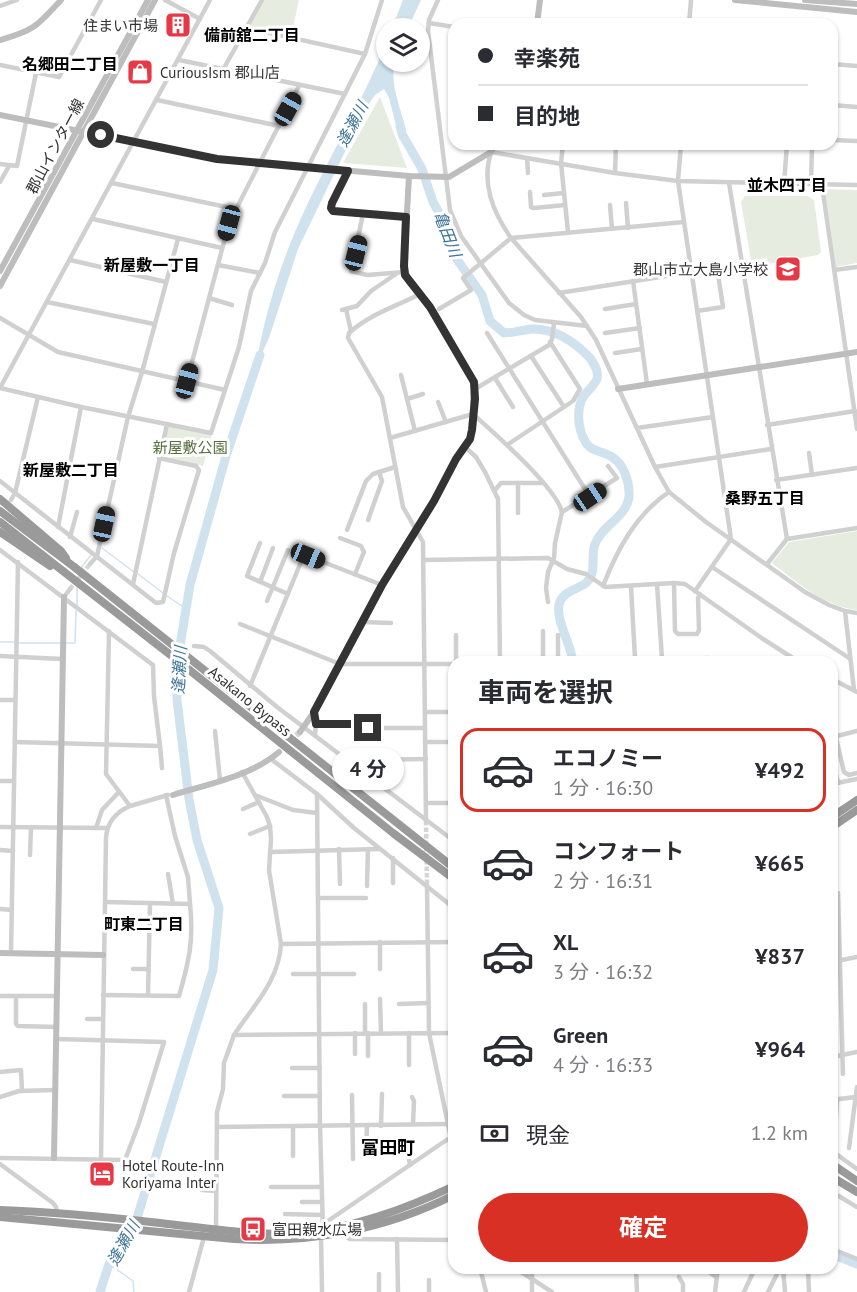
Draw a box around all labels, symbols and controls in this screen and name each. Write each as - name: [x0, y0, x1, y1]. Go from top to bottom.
- building icon: 住まい市場: [163, 10, 193, 40]
- place label: 住まい市場: [83, 16, 158, 35]
- map controls: [376, 18, 430, 72]
- button: layers: [376, 18, 430, 72]
- district label: 備前舘二丁目: [204, 25, 300, 45]
- text: 幸楽苑: [514, 44, 580, 72]
- district label: 名郷田二丁目: [22, 54, 118, 74]
- shop icon: CuriousIsm 郡山店: [125, 57, 155, 87]
- place label: CuriousIsm 郡山店: [160, 63, 280, 82]
- car: [271, 89, 305, 129]
- street label: 郡山インター線: [22, 95, 88, 197]
- water label: 逢瀬川: [332, 96, 373, 150]
- text: 目的地: [514, 102, 580, 130]
- route start: [87, 121, 114, 148]
- district label: 並木四丁目: [747, 175, 827, 195]
- car: [216, 203, 242, 243]
- water label: 亀田川: [430, 208, 467, 262]
- car: [343, 233, 369, 273]
- school or university icon: 郡山市立大島小学校: [773, 254, 803, 284]
- district label: 新屋敷一丁目: [104, 255, 200, 275]
- place label: 郡山市立大島小学校: [633, 260, 768, 279]
- car: [174, 361, 200, 401]
- park label: 新屋敷公園: [152, 438, 228, 457]
- district label: 新屋敷二丁目: [23, 460, 119, 480]
- car: [570, 479, 610, 515]
- district label: 桑野五丁目: [725, 488, 805, 508]
- car: [91, 505, 117, 543]
- car: [288, 541, 328, 571]
- water label: 逢瀬川: [168, 644, 190, 694]
- street label: Asakano Bypass: [205, 662, 295, 740]
- text: 車両を選択: [478, 675, 613, 709]
- route end: [354, 714, 381, 741]
- icon: car: [481, 743, 535, 797]
- text: エコノミー: [553, 744, 663, 772]
- callout: 4 分: [332, 749, 404, 791]
- text: 4 分: [350, 756, 386, 782]
- text: ¥492: [755, 756, 805, 784]
- text: 1 分 · 16:30: [553, 775, 653, 801]
- icon: car: [481, 836, 535, 890]
- text: コンフォート: [553, 837, 684, 865]
- text: ¥665: [755, 849, 805, 877]
- text: 2 分 · 16:31: [553, 868, 653, 894]
- district label: 町東二丁目: [104, 914, 184, 934]
- text: XL: [553, 928, 578, 956]
- icon: car: [481, 929, 535, 983]
- text: ¥837: [755, 942, 805, 970]
- text: 3 分 · 16:32: [553, 959, 653, 985]
- text: Green: [553, 1021, 608, 1049]
- icon: car: [481, 1022, 535, 1076]
- text: ¥964: [755, 1035, 805, 1063]
- text: 4 分 · 16:33: [553, 1052, 653, 1078]
- icon: cash: [478, 1117, 511, 1150]
- text: 1.2 km: [751, 1120, 808, 1146]
- text: 現金: [526, 1121, 570, 1149]
- district label: 富田町: [361, 1136, 415, 1159]
- place label: Hotel Route-Inn Koriyama Inter: [122, 1156, 224, 1192]
- hotel icon: Hotel Route-Inn Koriyama Inter: [87, 1159, 117, 1189]
- button: 確定: [478, 1193, 808, 1262]
- bus stop icon: 富田親水広場: [238, 1214, 268, 1244]
- water label: 逢瀬川: [103, 1215, 144, 1269]
- place label: 富田親水広場: [272, 1220, 362, 1239]

